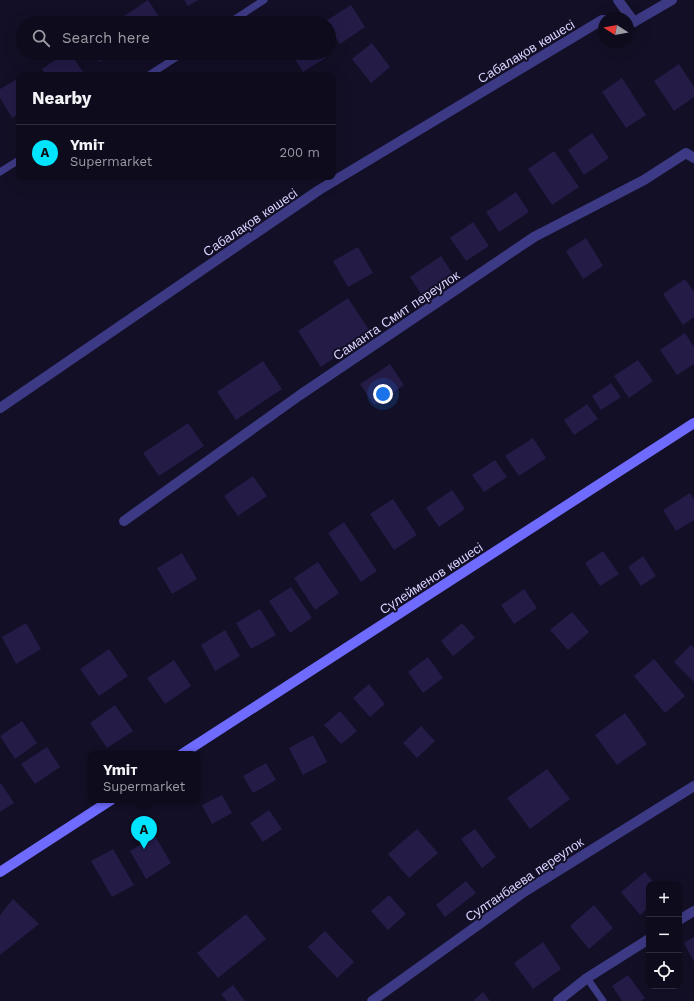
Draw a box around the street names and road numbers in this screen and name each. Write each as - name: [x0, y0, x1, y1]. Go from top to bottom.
- street label: Сабалақов көшесі: [475, 17, 577, 86]
- street label: Сабалақов көшесі: [200, 185, 300, 259]
- street label: Саманта Смит переулок: [330, 267, 462, 363]
- street label: Сүлейменов көшесі: [377, 539, 486, 617]
- street label: Султанбаева переулок: [463, 834, 586, 924]

